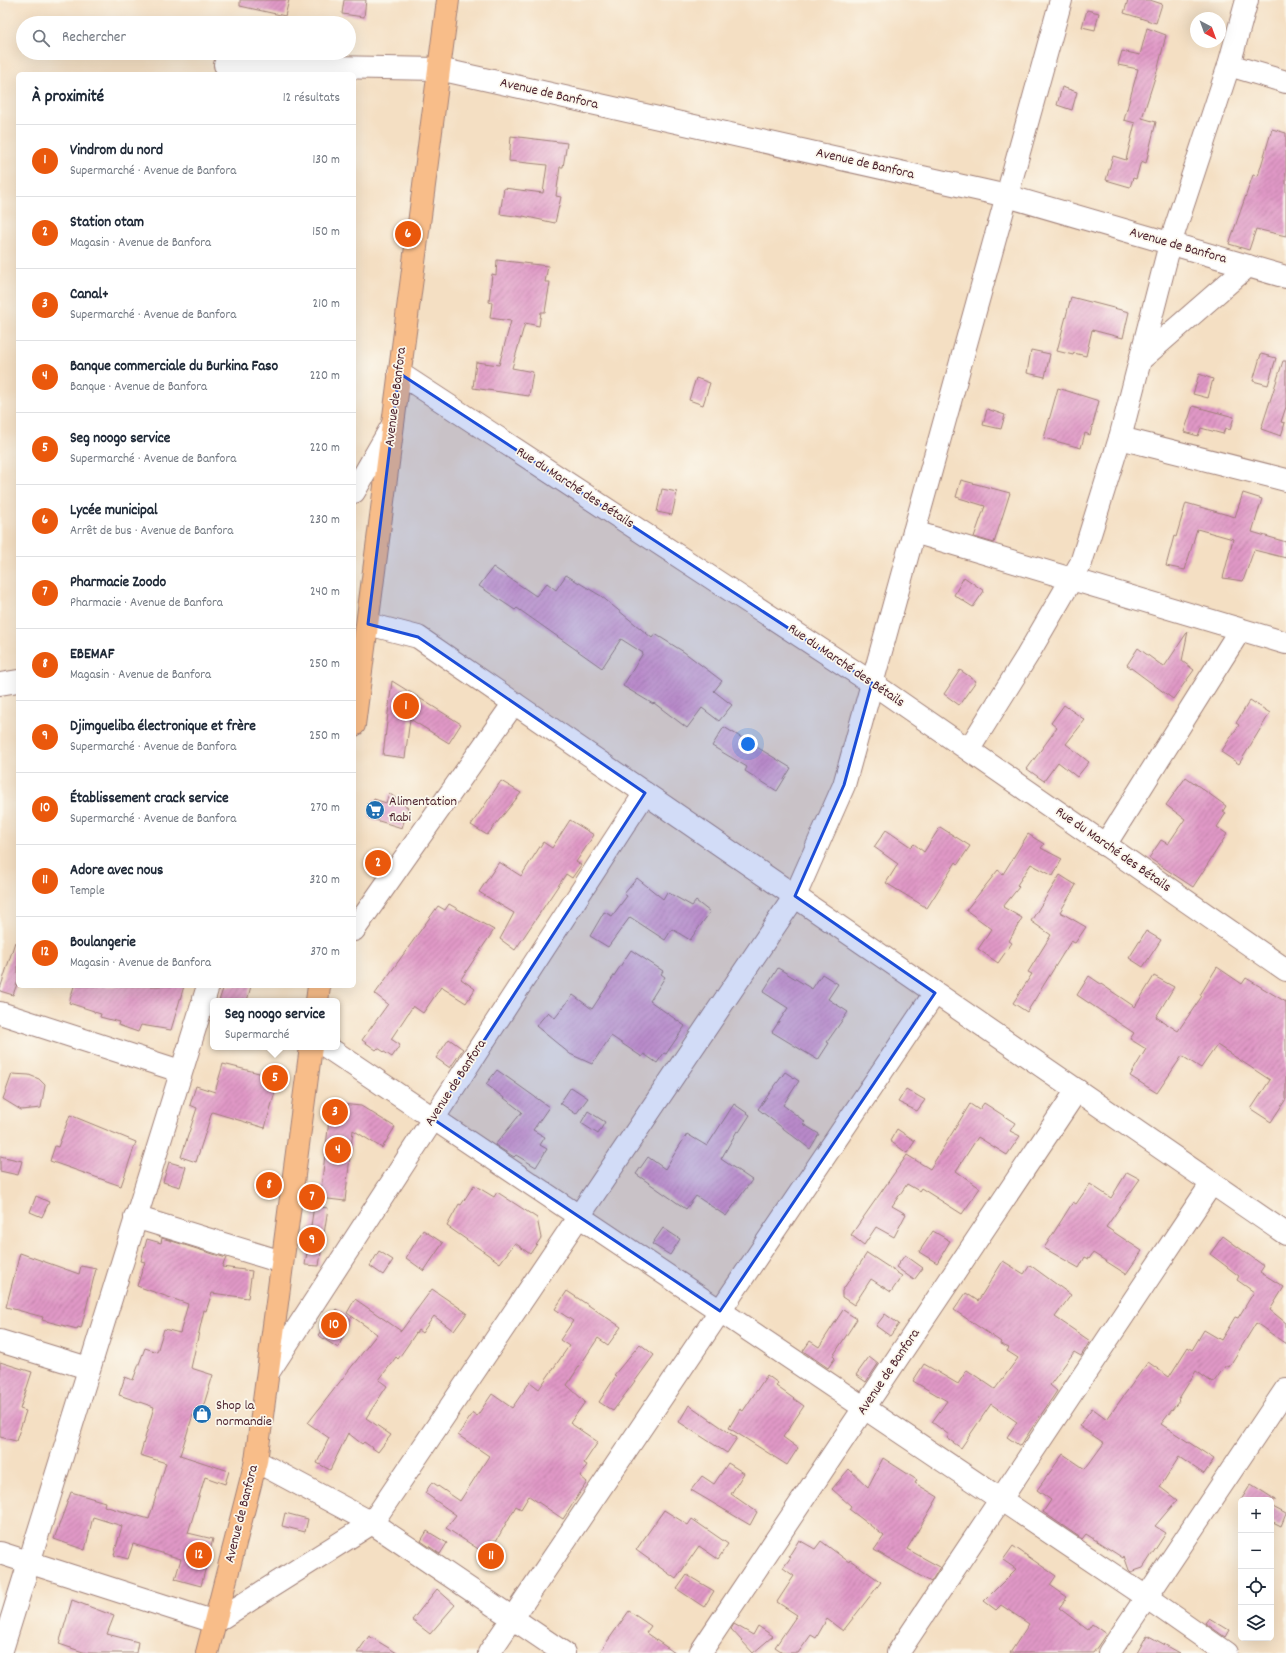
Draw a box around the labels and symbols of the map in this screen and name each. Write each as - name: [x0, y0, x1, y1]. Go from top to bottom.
- north arrow: [1190, 12, 1226, 48]
- street label: Avenue de Banfora: [498, 73, 600, 115]
- street label: Avenue de Banfora: [814, 143, 916, 185]
- pin: 6: [395, 219, 421, 249]
- street label: Avenue de Banfora: [1127, 223, 1229, 270]
- street label: Avenue de Banfora: [380, 346, 412, 448]
- street label: Rue du Marché des Bétails: [512, 442, 638, 534]
- street label: Rue du Marché des Bétails: [783, 619, 909, 713]
- pin: 1: [393, 691, 419, 721]
- your location: [738, 734, 758, 754]
- place label: Alimentation flabi: [389, 792, 457, 828]
- supermarket icon: Alimentation flabi: [364, 799, 386, 821]
- street label: Rue du Marché des Bétails: [1051, 802, 1175, 898]
- pin: 2: [365, 848, 391, 878]
- street label: Avenue de Banfora: [420, 1035, 492, 1130]
- pin: 5: [262, 1063, 288, 1093]
- pin: 3: [322, 1097, 348, 1127]
- pin: 4: [325, 1135, 351, 1165]
- pin: 8: [256, 1170, 282, 1200]
- pin: 7: [299, 1182, 325, 1212]
- pin: 9: [299, 1225, 325, 1255]
- pin: 10: [321, 1310, 347, 1340]
- street label: Avenue de Banfora: [853, 1325, 926, 1419]
- place label: Shop la normandie: [216, 1396, 272, 1432]
- shop icon: Shop la normandie: [191, 1403, 213, 1425]
- street label: Avenue de Banfora: [220, 1463, 264, 1565]
- pin: 12: [186, 1540, 212, 1570]
- pin: 11: [478, 1541, 504, 1571]

